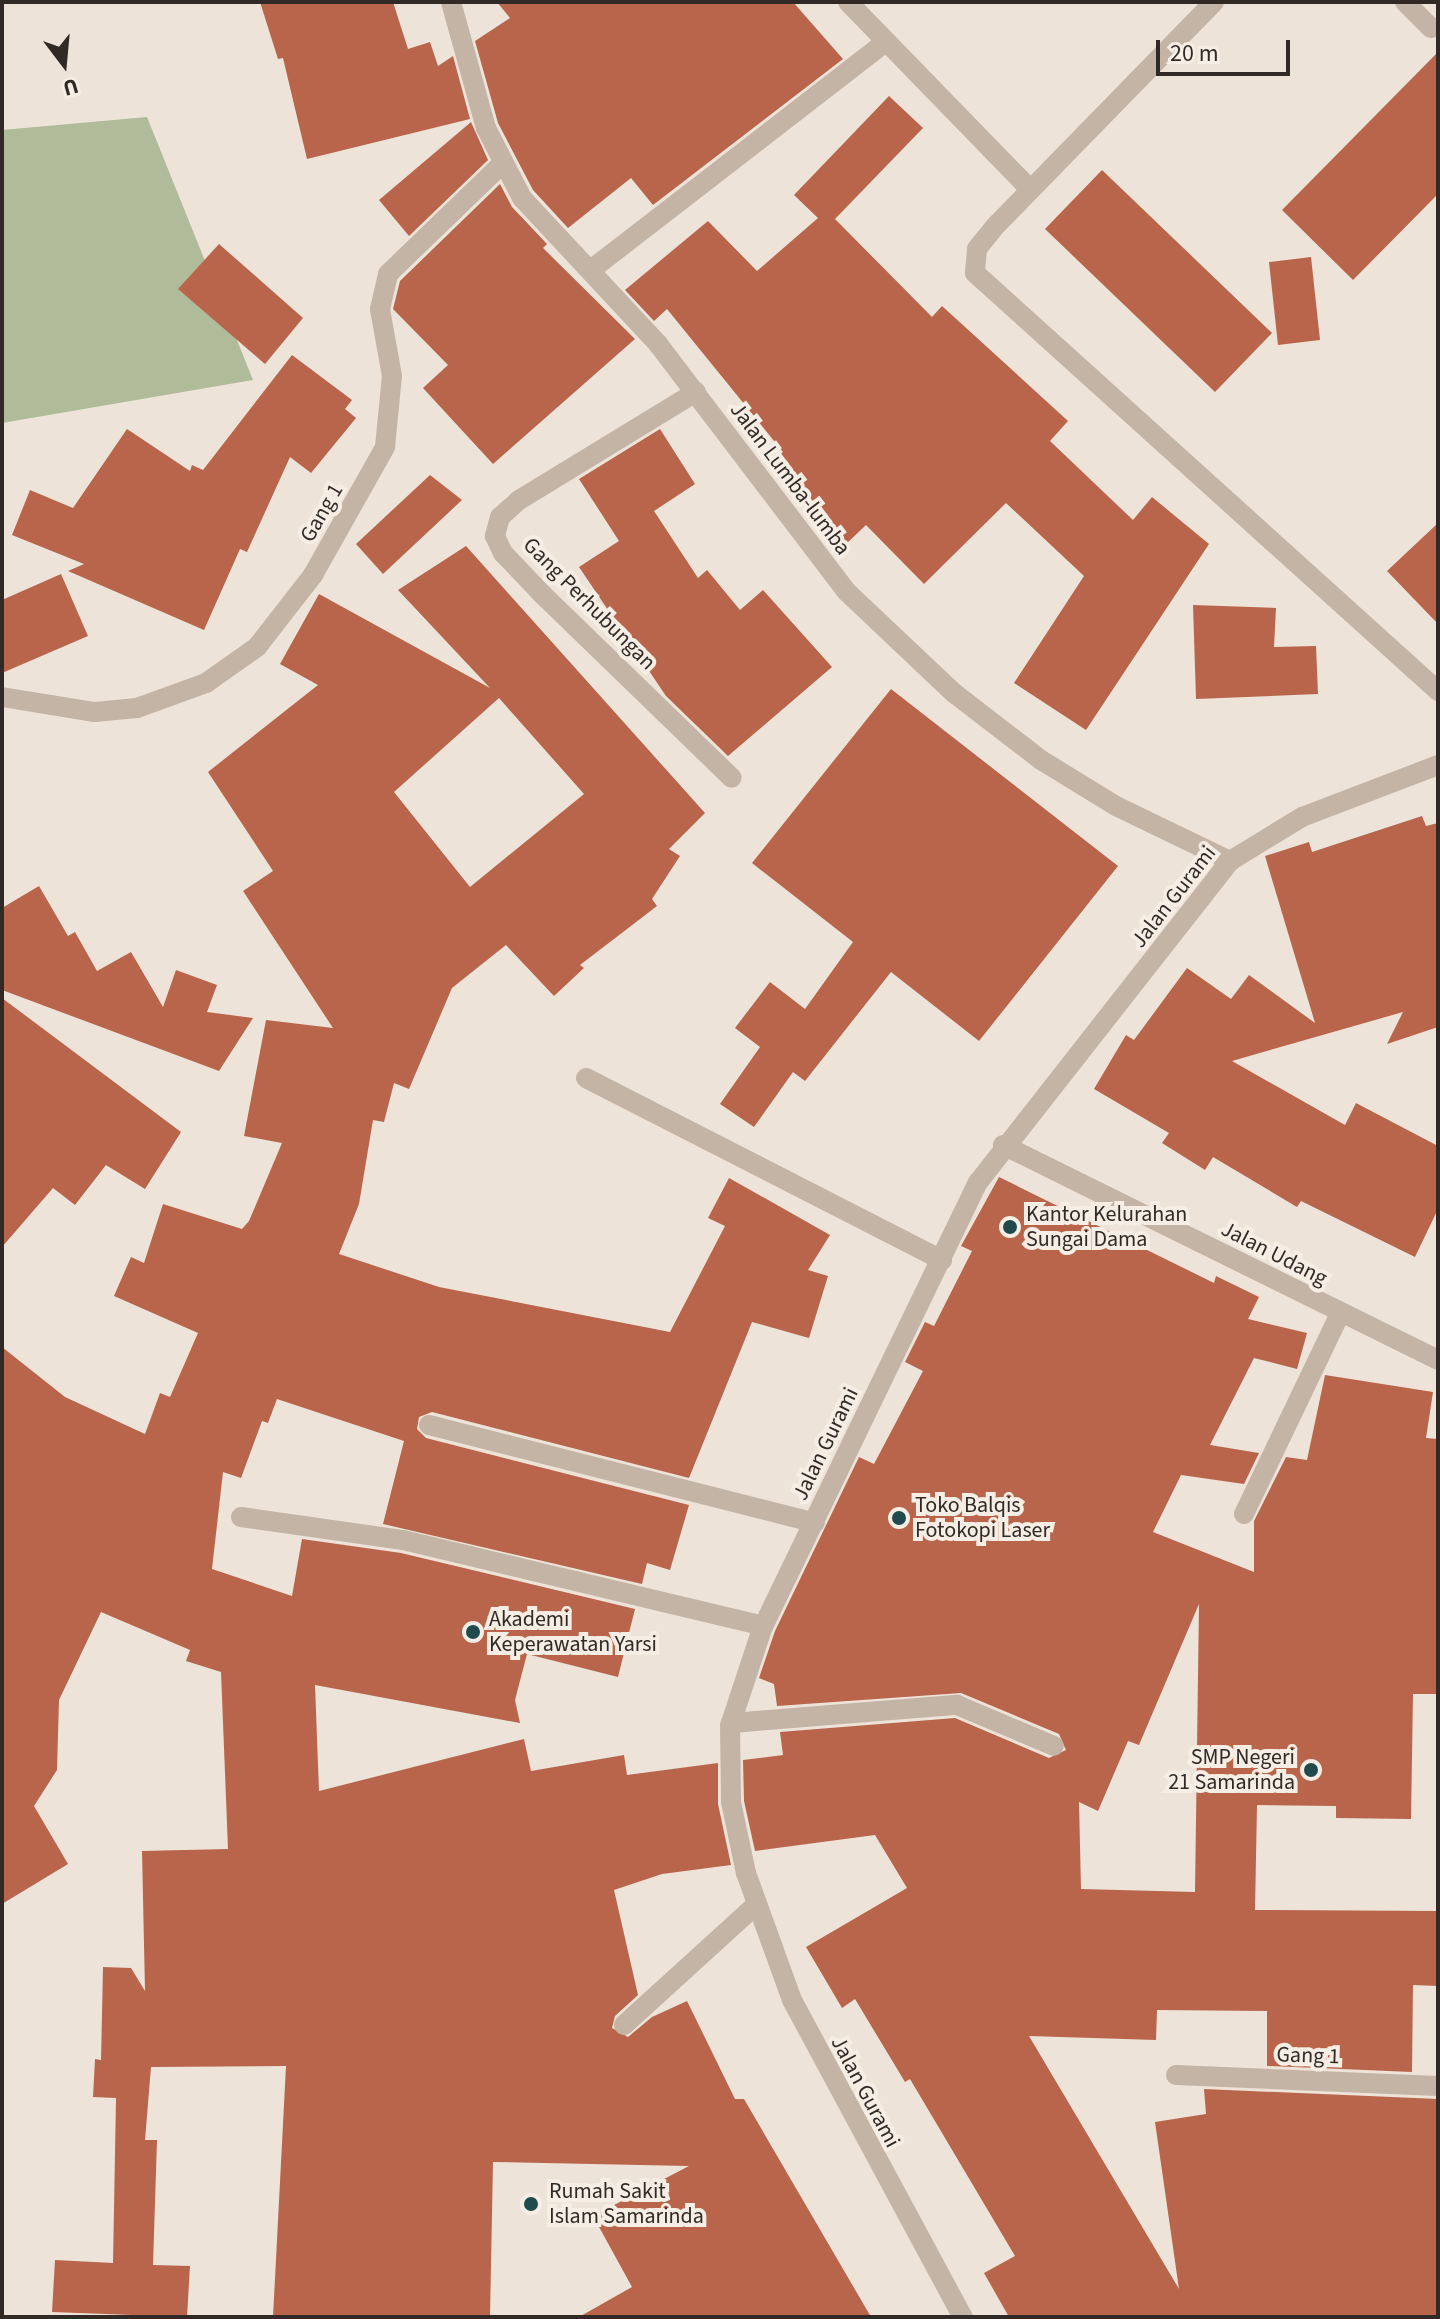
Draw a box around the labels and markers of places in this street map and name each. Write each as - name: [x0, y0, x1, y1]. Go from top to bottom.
- place label: Kantor Kelurahan Sungai Dama: [1026, 1201, 1187, 1252]
- marker: Kantor Kelurahan Sungai Dama: [1001, 1218, 1019, 1236]
- place label: Toko Balqis Fotokopi Laser: [915, 1492, 1050, 1544]
- marker: Toko Balqis Fotokopi Laser: [890, 1509, 908, 1527]
- place label: Akademi Keperawatan Yarsi: [489, 1606, 657, 1658]
- marker: Akademi Keperawatan Yarsi: [464, 1623, 482, 1641]
- place label: SMP Negeri 21 Samarinda: [1168, 1744, 1295, 1796]
- marker: SMP Negeri 21 Samarinda: [1302, 1761, 1320, 1779]
- place label: Rumah Sakit Islam Samarinda: [549, 2178, 704, 2230]
- marker: Rumah Sakit Islam Samarinda: [520, 2193, 542, 2215]

